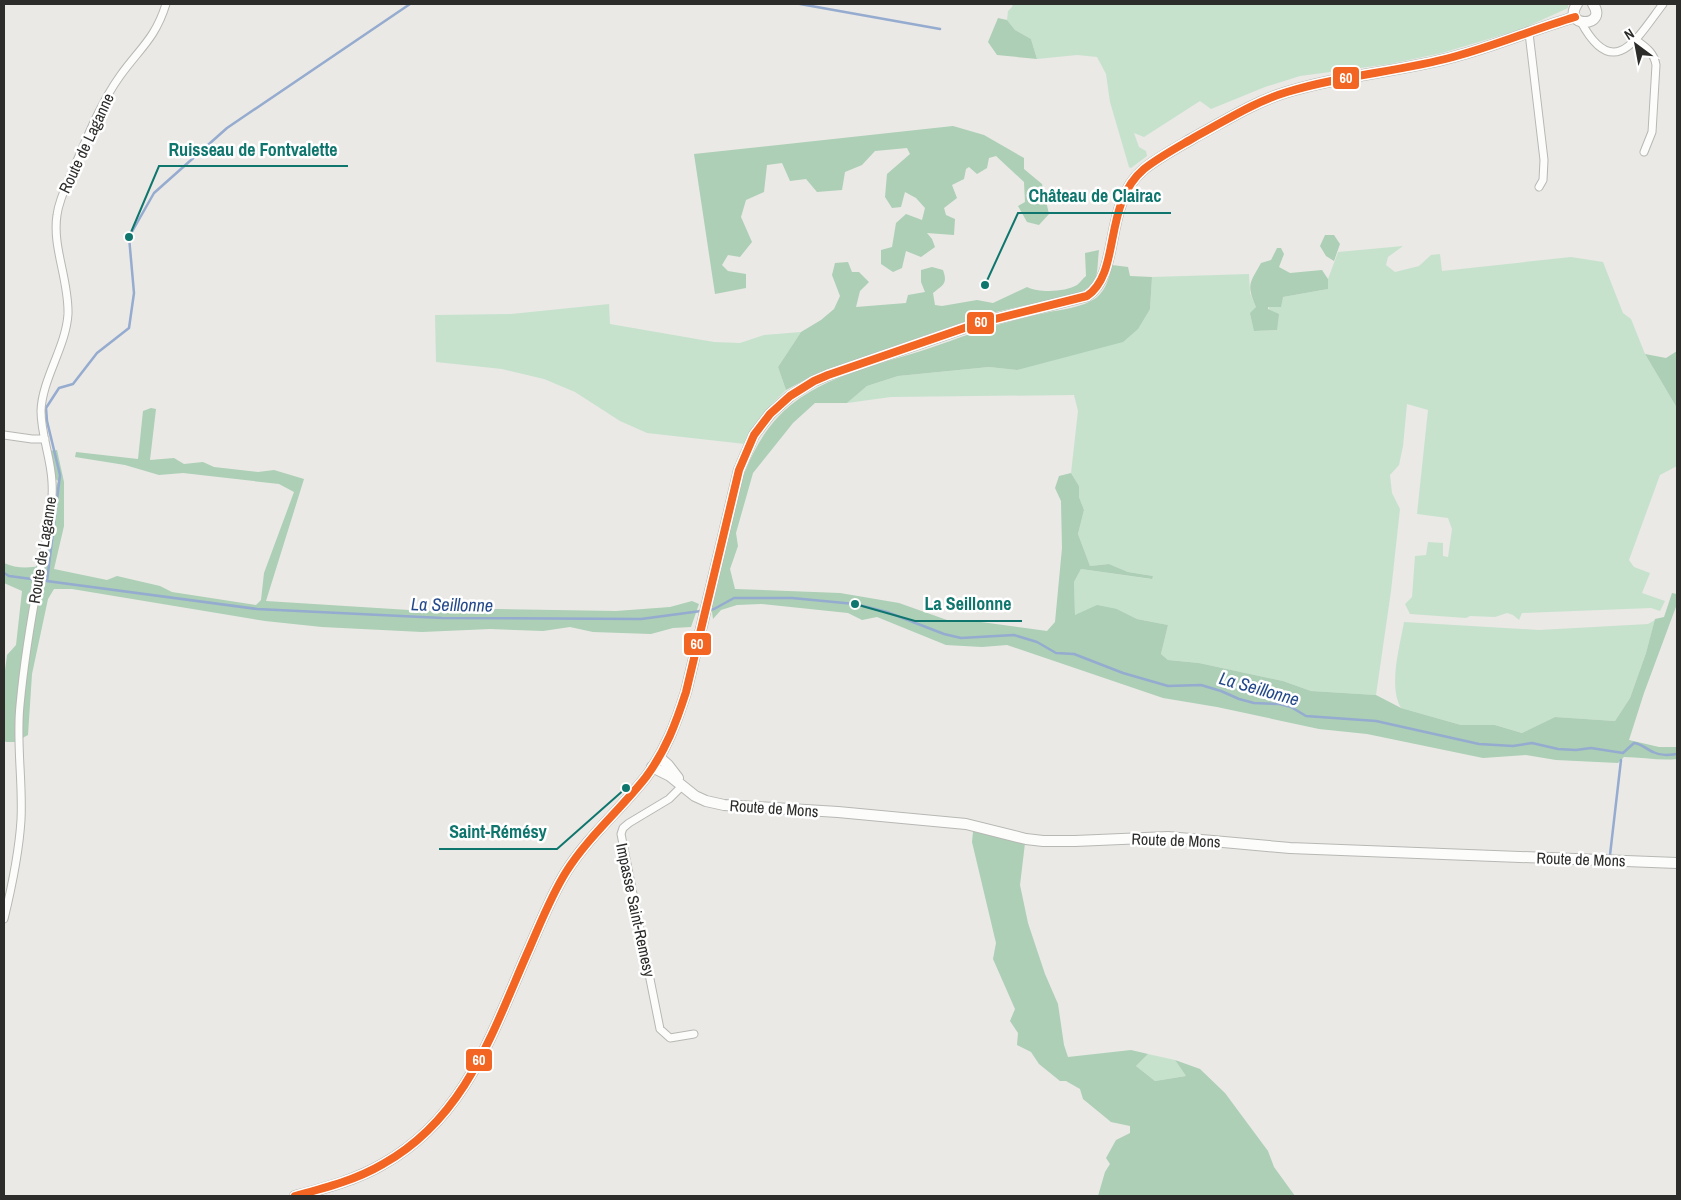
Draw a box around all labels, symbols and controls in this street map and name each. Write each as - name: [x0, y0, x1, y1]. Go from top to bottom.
- north arrow: [1611, 20, 1661, 70]
- text: N: [1621, 24, 1637, 44]
- line badge: 60: [1332, 66, 1360, 90]
- text: 60: [1340, 69, 1352, 87]
- street label: Route de Laganne: [53, 89, 119, 197]
- callout: Ruisseau de Fontvalette: [159, 133, 348, 166]
- text: Ruisseau de Fontvalette: [168, 137, 338, 162]
- callout: Château de Clairac: [1018, 180, 1171, 213]
- text: Château de Clairac: [1029, 183, 1161, 208]
- line badge: 60: [966, 311, 995, 335]
- text: 60: [975, 313, 987, 331]
- street label: Route de Laganne: [23, 495, 61, 605]
- callout: La Seillonne: [915, 588, 1022, 621]
- water label: La Seillonne: [411, 591, 493, 618]
- text: La Seillonne: [925, 591, 1011, 616]
- line badge: 60: [683, 632, 712, 656]
- text: 60: [691, 635, 703, 653]
- water label: La Seillonne: [1216, 665, 1302, 712]
- street label: Route de Mons: [729, 794, 819, 822]
- callout: Saint-Rémésy: [439, 816, 557, 849]
- text: Saint-Rémésy: [449, 819, 548, 844]
- street label: Route de Mons: [1131, 827, 1221, 853]
- street label: Impasse Saint-Remesy: [611, 841, 661, 979]
- street label: Route de Mons: [1536, 846, 1626, 872]
- line badge: 60: [465, 1048, 493, 1072]
- text: 60: [473, 1051, 485, 1069]

